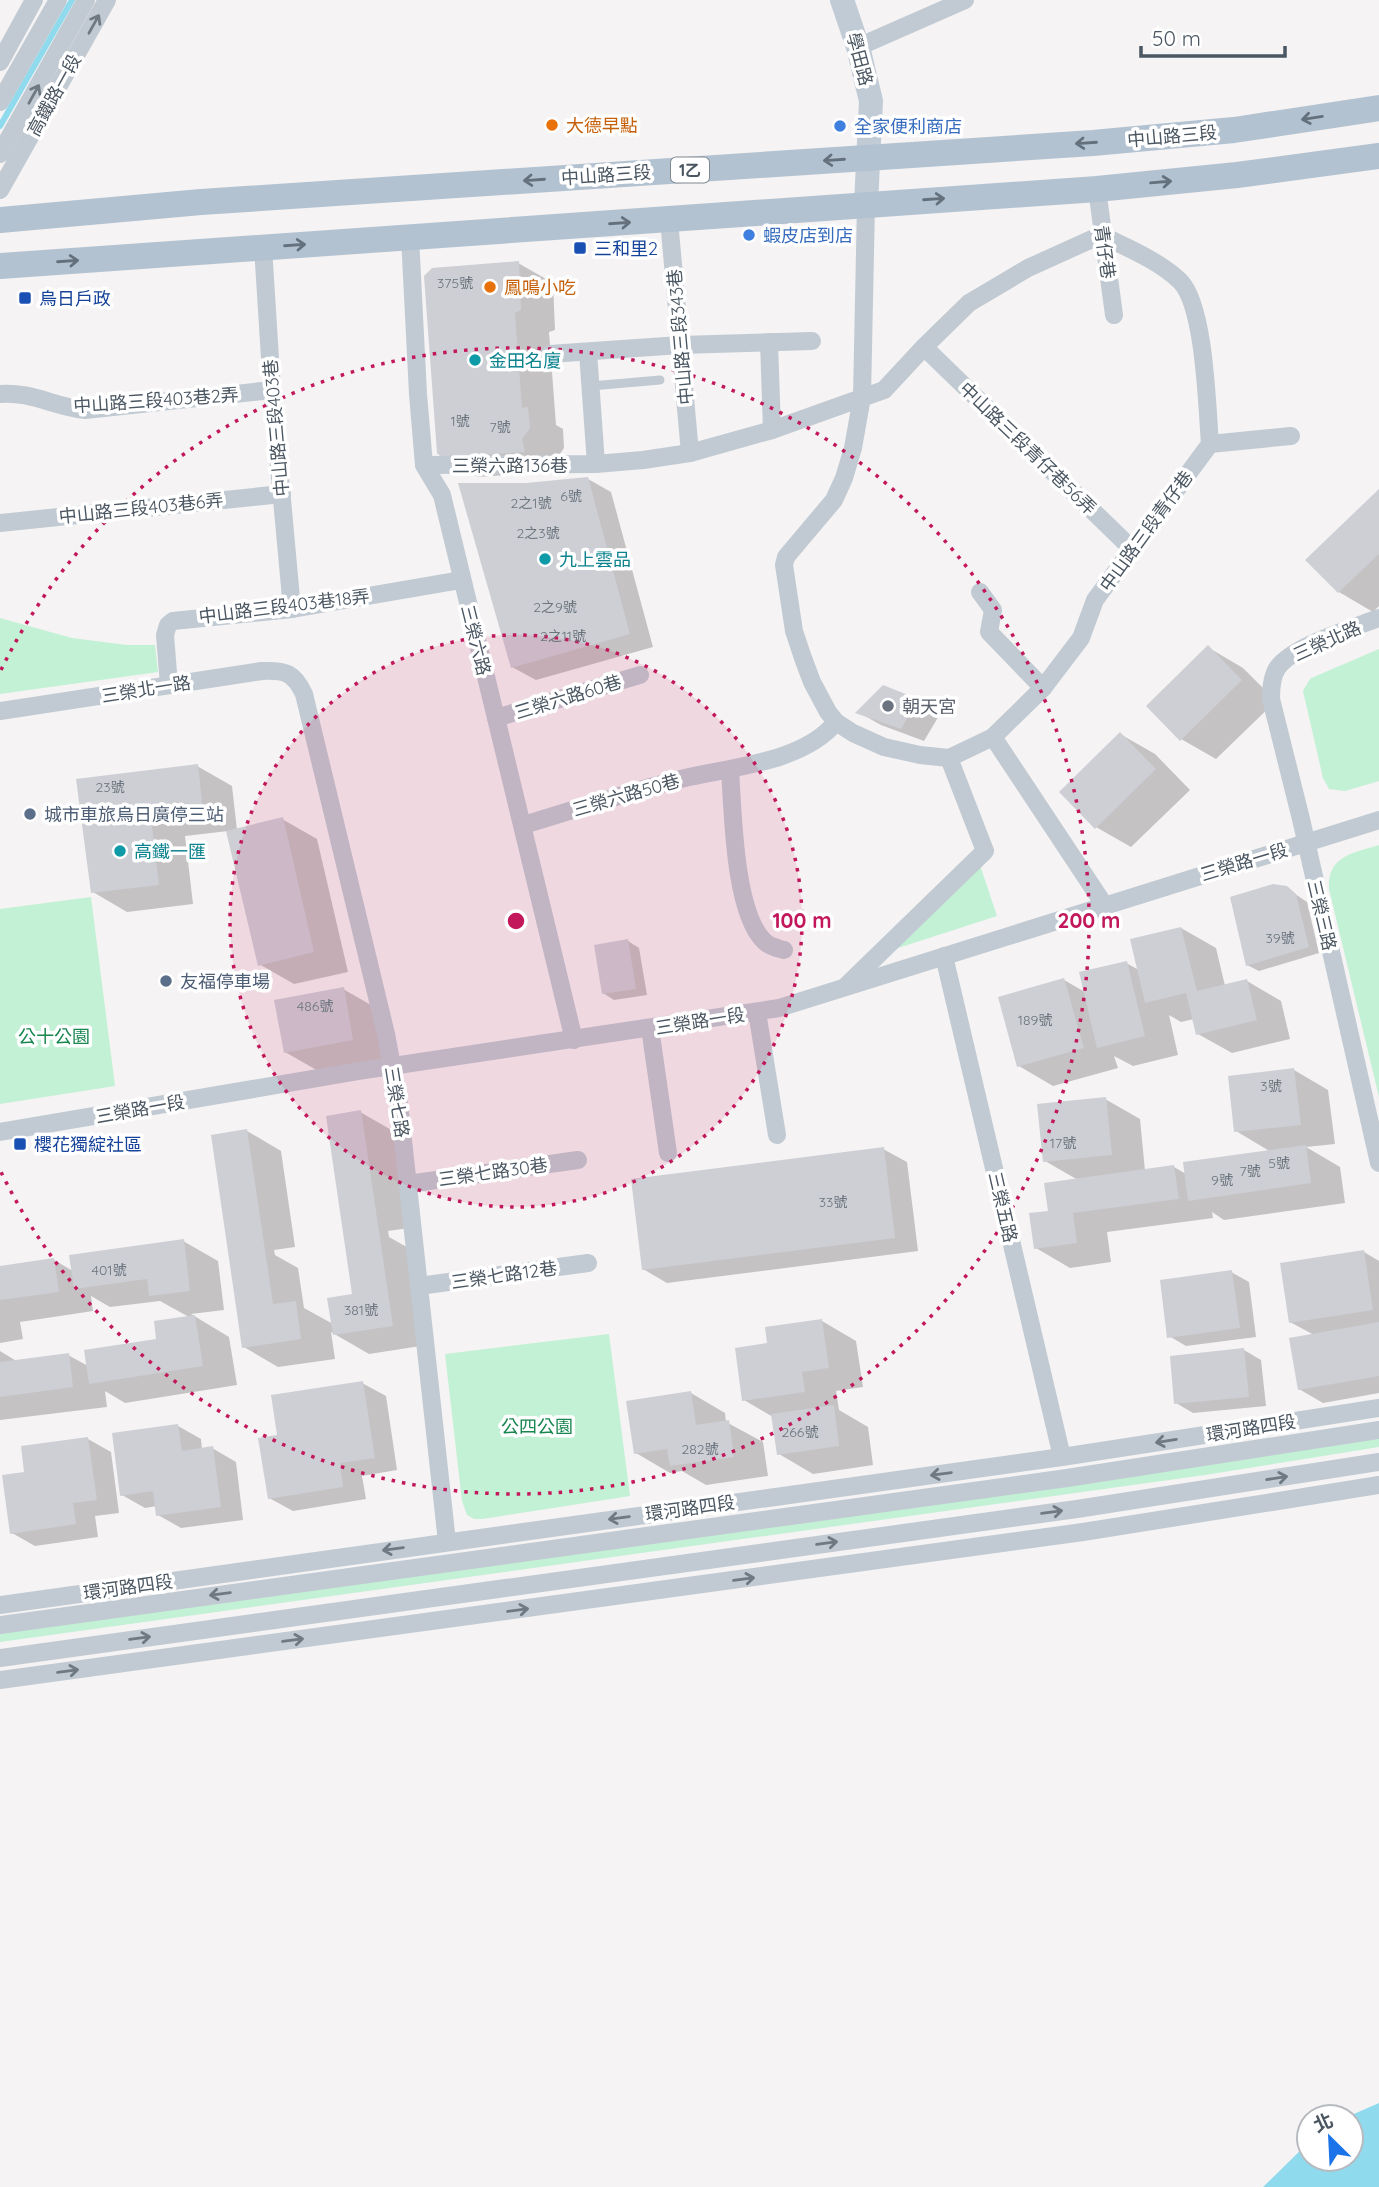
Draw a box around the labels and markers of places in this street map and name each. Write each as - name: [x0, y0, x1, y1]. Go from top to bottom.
- place label: 大德早點: [566, 114, 638, 137]
- place label: 全家便利商店: [854, 115, 962, 138]
- marker: 大德早點: [544, 117, 560, 133]
- marker: 全家便利商店: [832, 118, 848, 134]
- place label: 蝦皮店到店: [763, 224, 853, 247]
- marker: 蝦皮店到店: [741, 227, 757, 243]
- place label: 三和里2: [594, 237, 658, 260]
- marker: 三和里2: [572, 240, 588, 256]
- place label: 鳳鳴小吃: [504, 276, 576, 299]
- marker: 鳳鳴小吃: [482, 279, 498, 295]
- place label: 烏日戶政: [39, 287, 111, 310]
- marker: 烏日戶政: [17, 290, 33, 306]
- place label: 金田名廈: [489, 349, 561, 372]
- marker: 金田名廈: [467, 352, 483, 368]
- place label: 九上雲品: [559, 548, 631, 571]
- marker: 九上雲品: [537, 551, 553, 567]
- place label: 朝天宮: [902, 695, 956, 718]
- marker: 朝天宮: [880, 698, 896, 714]
- place label: 城市車旅烏日廣停三站: [44, 803, 224, 826]
- marker: 城市車旅烏日廣停三站: [22, 806, 38, 822]
- place label: 高鐵一匯: [134, 840, 206, 863]
- marker: 高鐵一匯: [112, 843, 128, 859]
- centre of rings: [504, 909, 528, 933]
- place label: 友福停車場: [180, 970, 270, 993]
- marker: 友福停車場: [158, 973, 174, 989]
- place label: 櫻花獨綻社區: [34, 1133, 142, 1156]
- marker: 櫻花獨綻社區: [12, 1136, 28, 1152]

